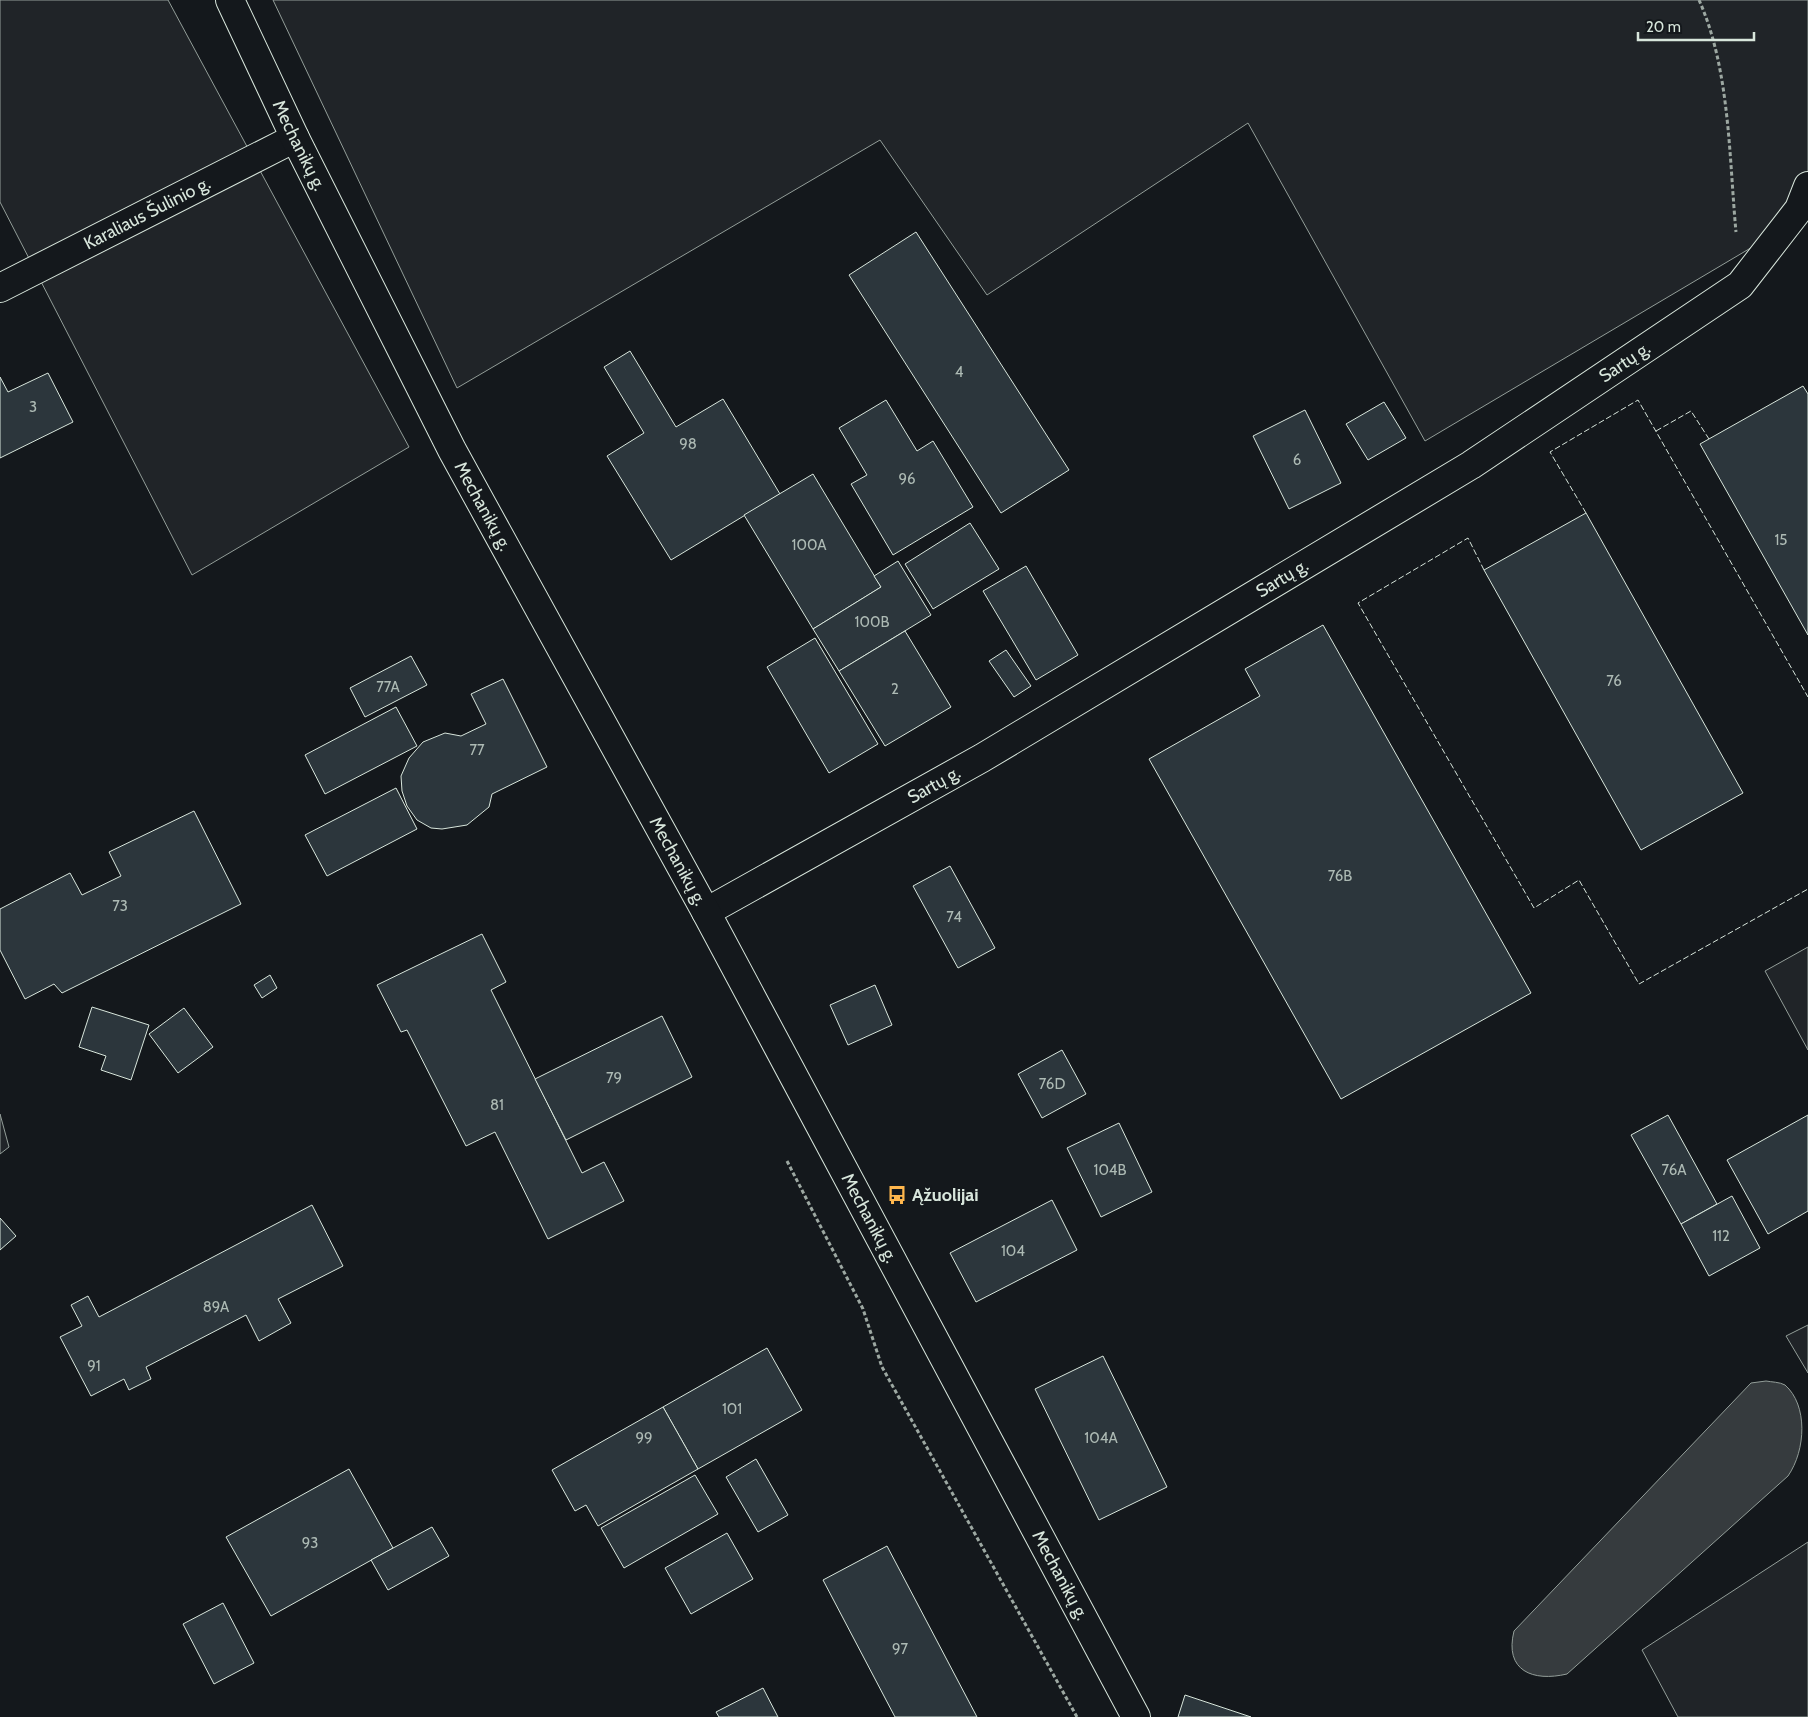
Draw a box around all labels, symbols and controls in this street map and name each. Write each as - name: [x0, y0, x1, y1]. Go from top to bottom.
- scale bar: [1638, 10, 1754, 42]
- text: 20 m: [1646, 18, 1681, 36]
- street label: Mechanikų g.: [268, 96, 331, 194]
- street label: Karaliaus Šulinio g.: [80, 172, 214, 255]
- street label: Sartų g.: [1595, 337, 1655, 387]
- house number: 4: [955, 363, 964, 381]
- house number: 3: [29, 398, 37, 416]
- house number: 98: [679, 435, 697, 453]
- house number: 6: [1293, 451, 1301, 469]
- street label: Mechanikų g.: [450, 458, 516, 555]
- house number: 96: [898, 470, 916, 488]
- house number: 15: [1774, 531, 1788, 549]
- house number: 100A: [792, 536, 827, 554]
- street label: Sartų g.: [1252, 554, 1312, 602]
- house number: 100B: [855, 613, 889, 631]
- house number: 76: [1606, 672, 1622, 690]
- house number: 77A: [376, 678, 401, 696]
- house number: 2: [891, 680, 899, 698]
- house number: 77: [469, 741, 485, 759]
- street label: Sartų g.: [904, 761, 964, 808]
- street label: Mechanikų g.: [645, 813, 711, 910]
- house number: 76B: [1328, 867, 1352, 885]
- house number: 73: [112, 897, 128, 915]
- house number: 74: [946, 908, 962, 926]
- house number: 79: [606, 1069, 622, 1087]
- house number: 76D: [1039, 1075, 1065, 1093]
- house number: 81: [490, 1096, 504, 1114]
- house number: 104B: [1094, 1161, 1127, 1179]
- house number: 76A: [1662, 1161, 1687, 1179]
- street label: Mechanikų g.: [837, 1169, 902, 1267]
- bus stop icon: Ąžuolijai: [886, 1184, 908, 1206]
- place label: Ąžuolijai: [912, 1184, 979, 1206]
- house number: 112: [1712, 1227, 1730, 1245]
- house number: 104: [1001, 1242, 1025, 1260]
- house number: 89A: [203, 1298, 230, 1316]
- house number: 91: [87, 1357, 101, 1375]
- house number: 101: [722, 1400, 742, 1418]
- house number: 99: [635, 1429, 653, 1447]
- house number: 104A: [1084, 1429, 1118, 1447]
- street label: Mechanikų g.: [1027, 1527, 1093, 1624]
- house number: 93: [302, 1534, 318, 1552]
- house number: 97: [892, 1640, 908, 1658]

